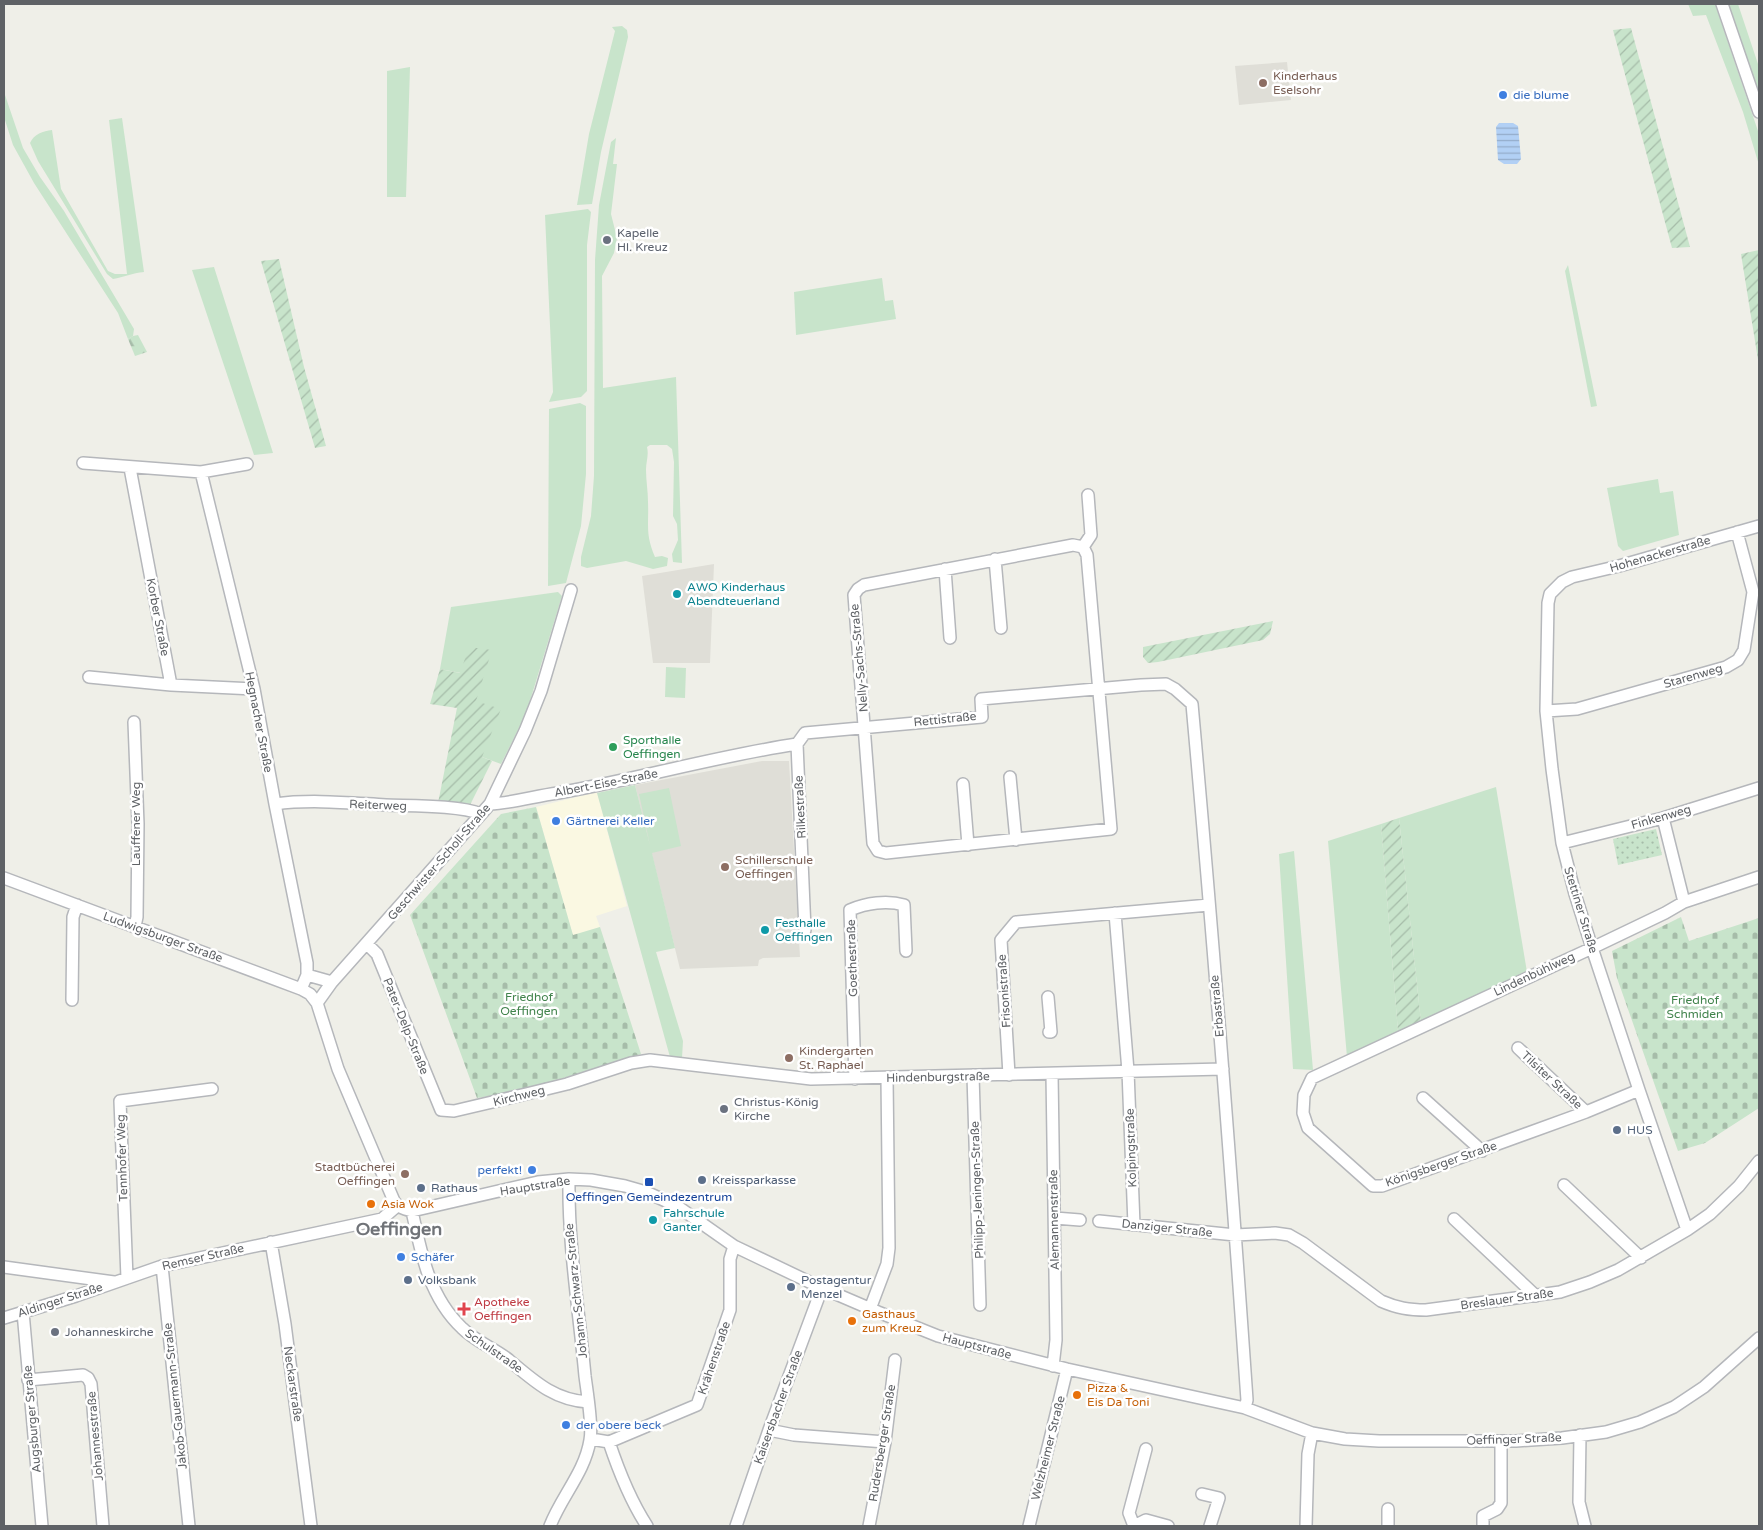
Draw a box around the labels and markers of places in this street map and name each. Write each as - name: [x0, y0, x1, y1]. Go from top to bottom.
- place label: Kinderhaus Eselsohr: [1273, 69, 1338, 97]
- marker: Kinderhaus Eselsohr: [1257, 77, 1269, 89]
- place label: die blume: [1513, 88, 1569, 102]
- marker: die blume: [1497, 89, 1509, 101]
- place label: Kapelle Hl. Kreuz: [617, 226, 668, 254]
- marker: Kapelle Hl. Kreuz: [601, 234, 613, 246]
- place label: AWO Kinderhaus Abendteuerland: [687, 580, 786, 608]
- marker: AWO Kinderhaus Abendteuerland: [671, 588, 683, 600]
- place label: Sporthalle Oeffingen: [623, 733, 681, 761]
- marker: Sporthalle Oeffingen: [607, 741, 619, 753]
- place label: Gärtnerei Keller: [566, 814, 655, 828]
- marker: Gärtnerei Keller: [550, 815, 562, 827]
- place label: Schillerschule Oeffingen: [735, 853, 813, 881]
- marker: Schillerschule Oeffingen: [719, 861, 731, 873]
- place label: Festhalle Oeffingen: [775, 916, 833, 944]
- marker: Festhalle Oeffingen: [759, 924, 771, 936]
- place label: Kindergarten St. Raphael: [799, 1044, 874, 1072]
- marker: Kindergarten St. Raphael: [783, 1052, 795, 1064]
- place label: Christus-König Kirche: [734, 1095, 819, 1123]
- marker: Christus-König Kirche: [718, 1103, 730, 1115]
- place label: HUS: [1627, 1123, 1653, 1137]
- marker: HUS: [1611, 1124, 1623, 1136]
- place label: Stadtbücherei Oeffingen: [315, 1160, 395, 1188]
- place label: perfekt!: [478, 1163, 522, 1177]
- marker: perfekt!: [526, 1164, 538, 1176]
- marker: Stadtbücherei Oeffingen: [399, 1168, 411, 1180]
- place label: Kreissparkasse: [712, 1173, 796, 1187]
- marker: Kreissparkasse: [696, 1174, 708, 1186]
- marker: Oeffingen Gemeindezentrum: [643, 1176, 655, 1188]
- place label: Rathaus: [431, 1181, 478, 1195]
- marker: Rathaus: [415, 1182, 427, 1194]
- place label: Oeffingen Gemeindezentrum: [566, 1190, 732, 1204]
- place label: Asia Wok: [381, 1197, 434, 1211]
- marker: Asia Wok: [365, 1198, 377, 1210]
- place label: Fahrschule Ganter: [663, 1206, 725, 1234]
- marker: Fahrschule Ganter: [647, 1214, 659, 1226]
- place label: Schäfer: [411, 1250, 455, 1264]
- marker: Schäfer: [395, 1251, 407, 1263]
- place label: Volksbank: [418, 1273, 477, 1287]
- place label: Postagentur Menzel: [801, 1273, 872, 1301]
- marker: Volksbank: [402, 1274, 414, 1286]
- marker: Postagentur Menzel: [785, 1281, 797, 1293]
- place label: Apotheke Oeffingen: [474, 1295, 532, 1323]
- marker: Apotheke Oeffingen: [458, 1303, 470, 1315]
- place label: Gasthaus zum Kreuz: [862, 1307, 922, 1335]
- marker: Gasthaus zum Kreuz: [846, 1315, 858, 1327]
- place label: Johanneskirche: [65, 1325, 154, 1339]
- marker: Johanneskirche: [49, 1326, 61, 1338]
- place label: Pizza & Eis Da Toni: [1087, 1381, 1149, 1409]
- marker: Pizza & Eis Da Toni: [1071, 1389, 1083, 1401]
- place label: der obere beck: [576, 1418, 662, 1432]
- marker: der obere beck: [560, 1419, 572, 1431]

